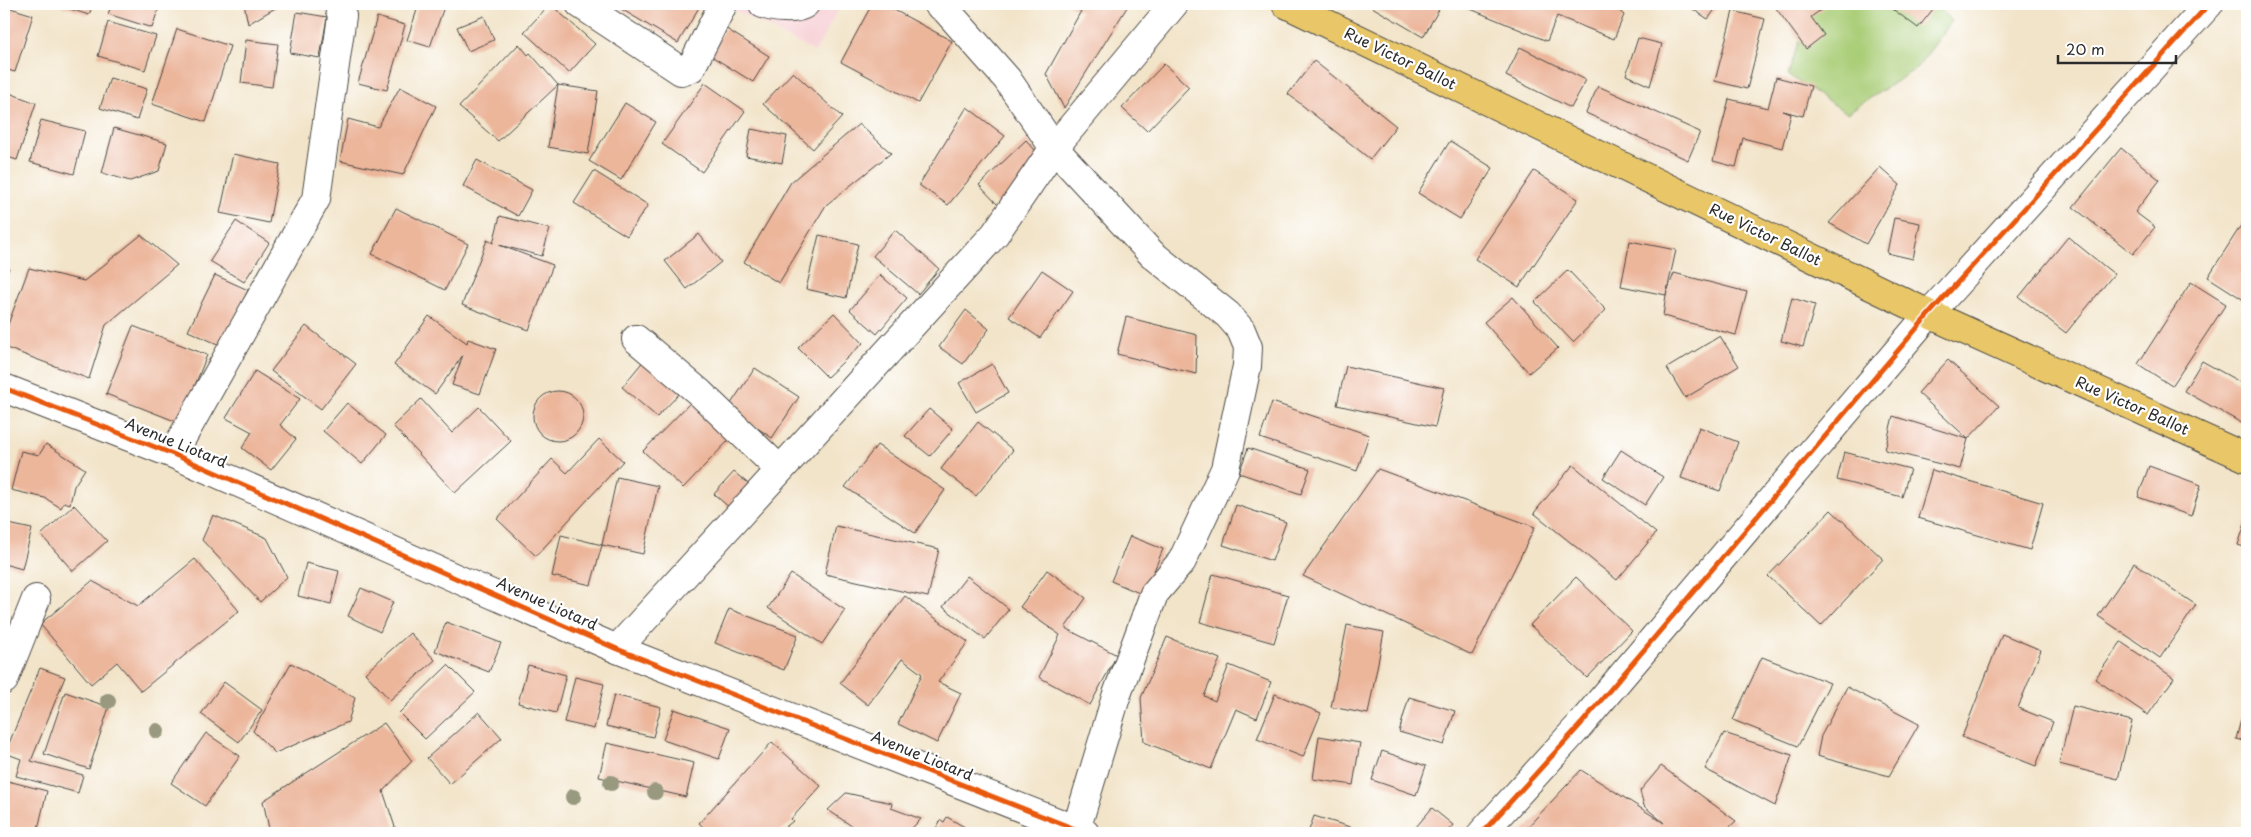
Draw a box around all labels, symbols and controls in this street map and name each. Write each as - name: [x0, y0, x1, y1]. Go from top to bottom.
- street label: Rue Victor Ballot: [1341, 21, 1461, 95]
- scale bar: [2058, 32, 2176, 64]
- text: 20 m: [2066, 37, 2105, 60]
- street label: Rue Victor Ballot: [1706, 197, 1826, 271]
- street label: Rue Victor Ballot: [2072, 369, 2193, 440]
- street label: Avenue Liotard: [122, 411, 231, 473]
- street label: Avenue Liotard: [494, 570, 602, 635]
- street label: Avenue Liotard: [868, 724, 977, 786]

